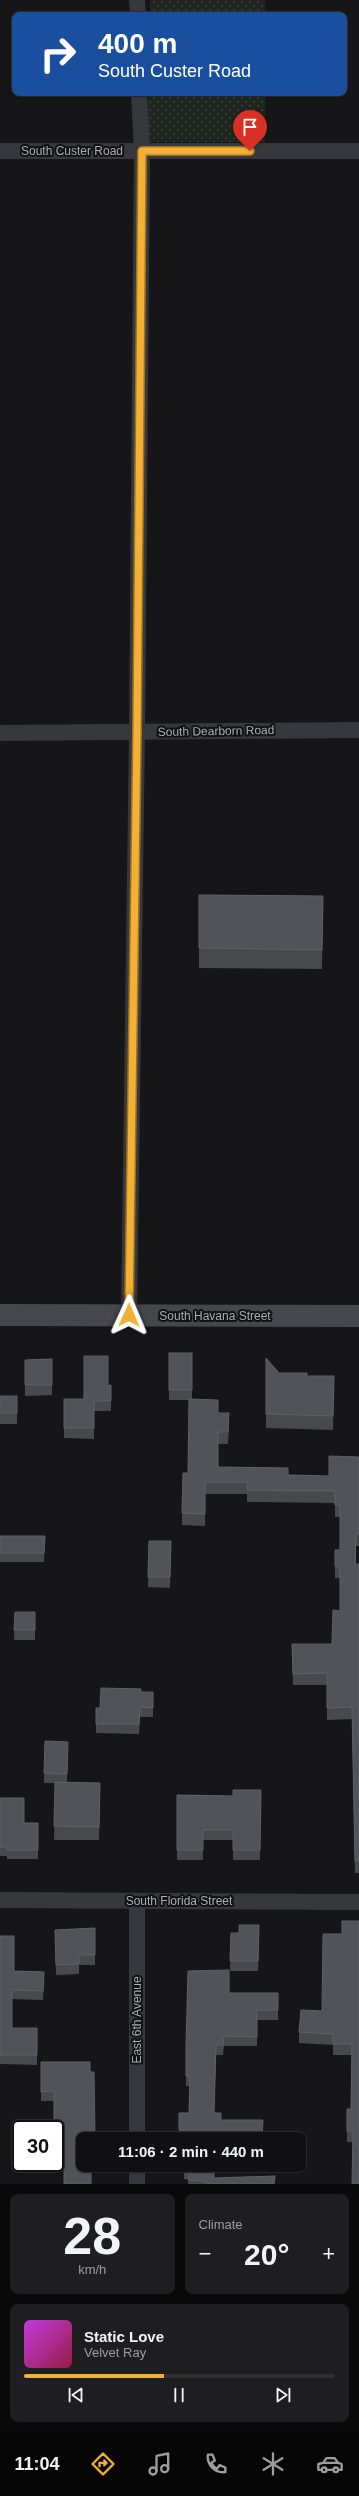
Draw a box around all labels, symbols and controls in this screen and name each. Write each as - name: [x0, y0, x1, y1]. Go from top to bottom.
- icon: right: [32, 28, 84, 80]
- text: 400 m: [98, 28, 177, 59]
- text: South Custer Road: [98, 61, 251, 81]
- pin: [233, 110, 267, 151]
- icon: arrive: [239, 116, 261, 138]
- street label: South Custer Road: [21, 144, 123, 158]
- street label: South Dearborn Road: [158, 723, 274, 739]
- position arrow: [108, 1294, 150, 1336]
- street label: South Havana Street: [159, 1309, 271, 1323]
- street label: South Florida Street: [126, 1894, 233, 1908]
- street label: East 6th Avenue: [130, 1976, 144, 2064]
- speed limit sign: 30: [12, 2120, 64, 2172]
- text: 11:06 · 2 min · 440 m: [118, 2143, 264, 2160]
- text: 28: [63, 2207, 121, 2265]
- text: Climate: [199, 2217, 243, 2232]
- text: 20°: [244, 2238, 289, 2271]
- text: −: [199, 2241, 211, 2266]
- text: +: [322, 2241, 335, 2266]
- text: km/h: [78, 2262, 106, 2277]
- text: Static Love: [84, 2328, 164, 2345]
- text: Velvet Ray: [84, 2345, 146, 2360]
- icon: previous: [65, 2384, 87, 2406]
- icon: pause: [168, 2384, 190, 2406]
- icon: next: [272, 2384, 294, 2406]
- icon: directions: [89, 2450, 117, 2478]
- icon: music: [146, 2450, 174, 2478]
- icon: phone: [202, 2450, 230, 2478]
- icon: climate: [259, 2450, 287, 2478]
- icon: car: [316, 2450, 344, 2478]
- text: 11:04: [14, 2454, 60, 2474]

